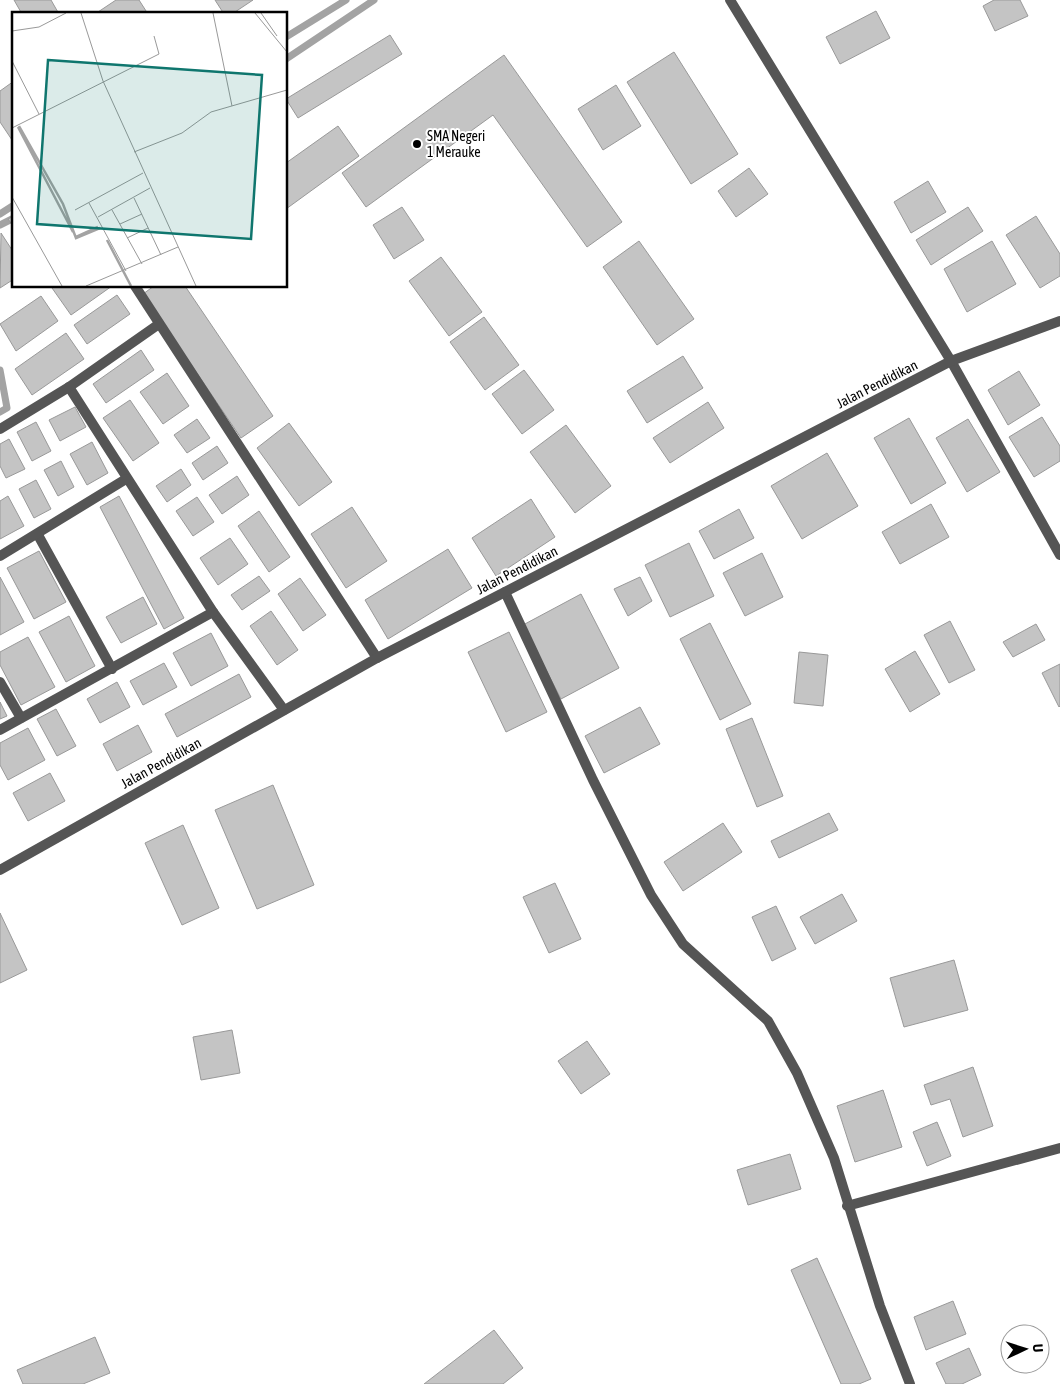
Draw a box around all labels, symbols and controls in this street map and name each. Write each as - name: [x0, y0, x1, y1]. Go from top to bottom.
- inset map: [12, 12, 288, 288]
- place label: SMA Negeri 1 Merauke: [427, 128, 485, 160]
- marker: SMA Negeri 1 Merauke: [411, 138, 423, 150]
- street label: Jalan Pendidikan: [834, 357, 920, 411]
- street label: Jalan Pendidikan: [474, 543, 560, 597]
- street label: Jalan Pendidikan: [118, 734, 204, 792]
- north arrow: [1000, 1324, 1050, 1374]
- text: U: [1030, 1343, 1046, 1353]

